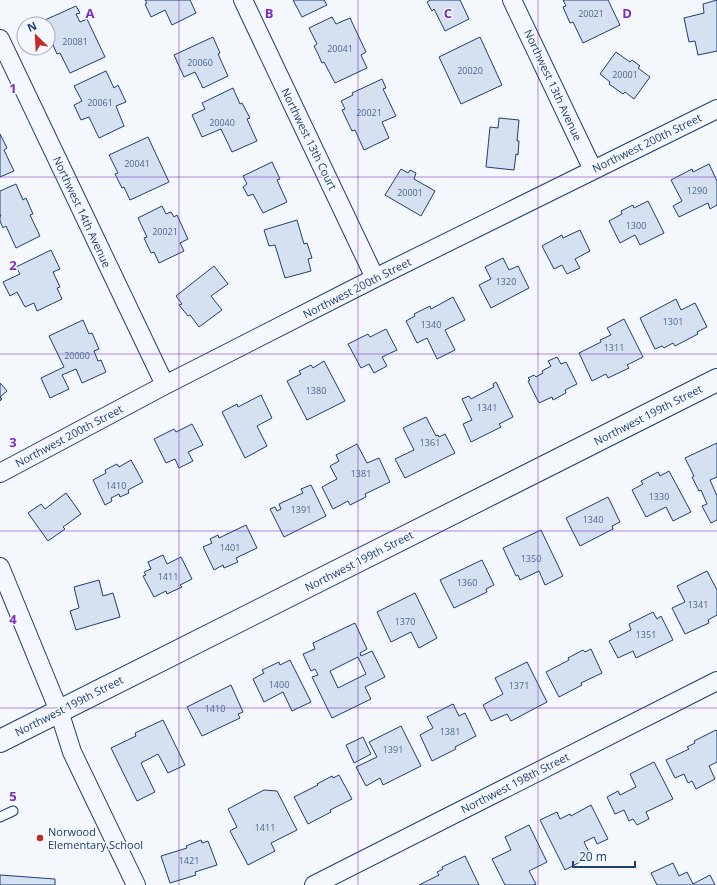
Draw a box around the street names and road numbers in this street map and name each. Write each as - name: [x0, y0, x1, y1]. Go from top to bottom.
- street label: Northwest 13th Avenue: [521, 27, 586, 143]
- street label: Northwest 13th Court: [278, 85, 341, 192]
- street label: Northwest 200th Street: [590, 109, 704, 176]
- street label: Northwest 14th Avenue: [50, 154, 115, 270]
- street label: Northwest 200th Street: [300, 254, 414, 321]
- street label: Northwest 199th Street: [591, 381, 705, 448]
- street label: Northwest 200th Street: [12, 401, 125, 470]
- street label: Northwest 199th Street: [302, 527, 416, 594]
- street label: Northwest 199th Street: [12, 672, 126, 739]
- street label: Northwest 198th Street: [458, 749, 572, 816]

